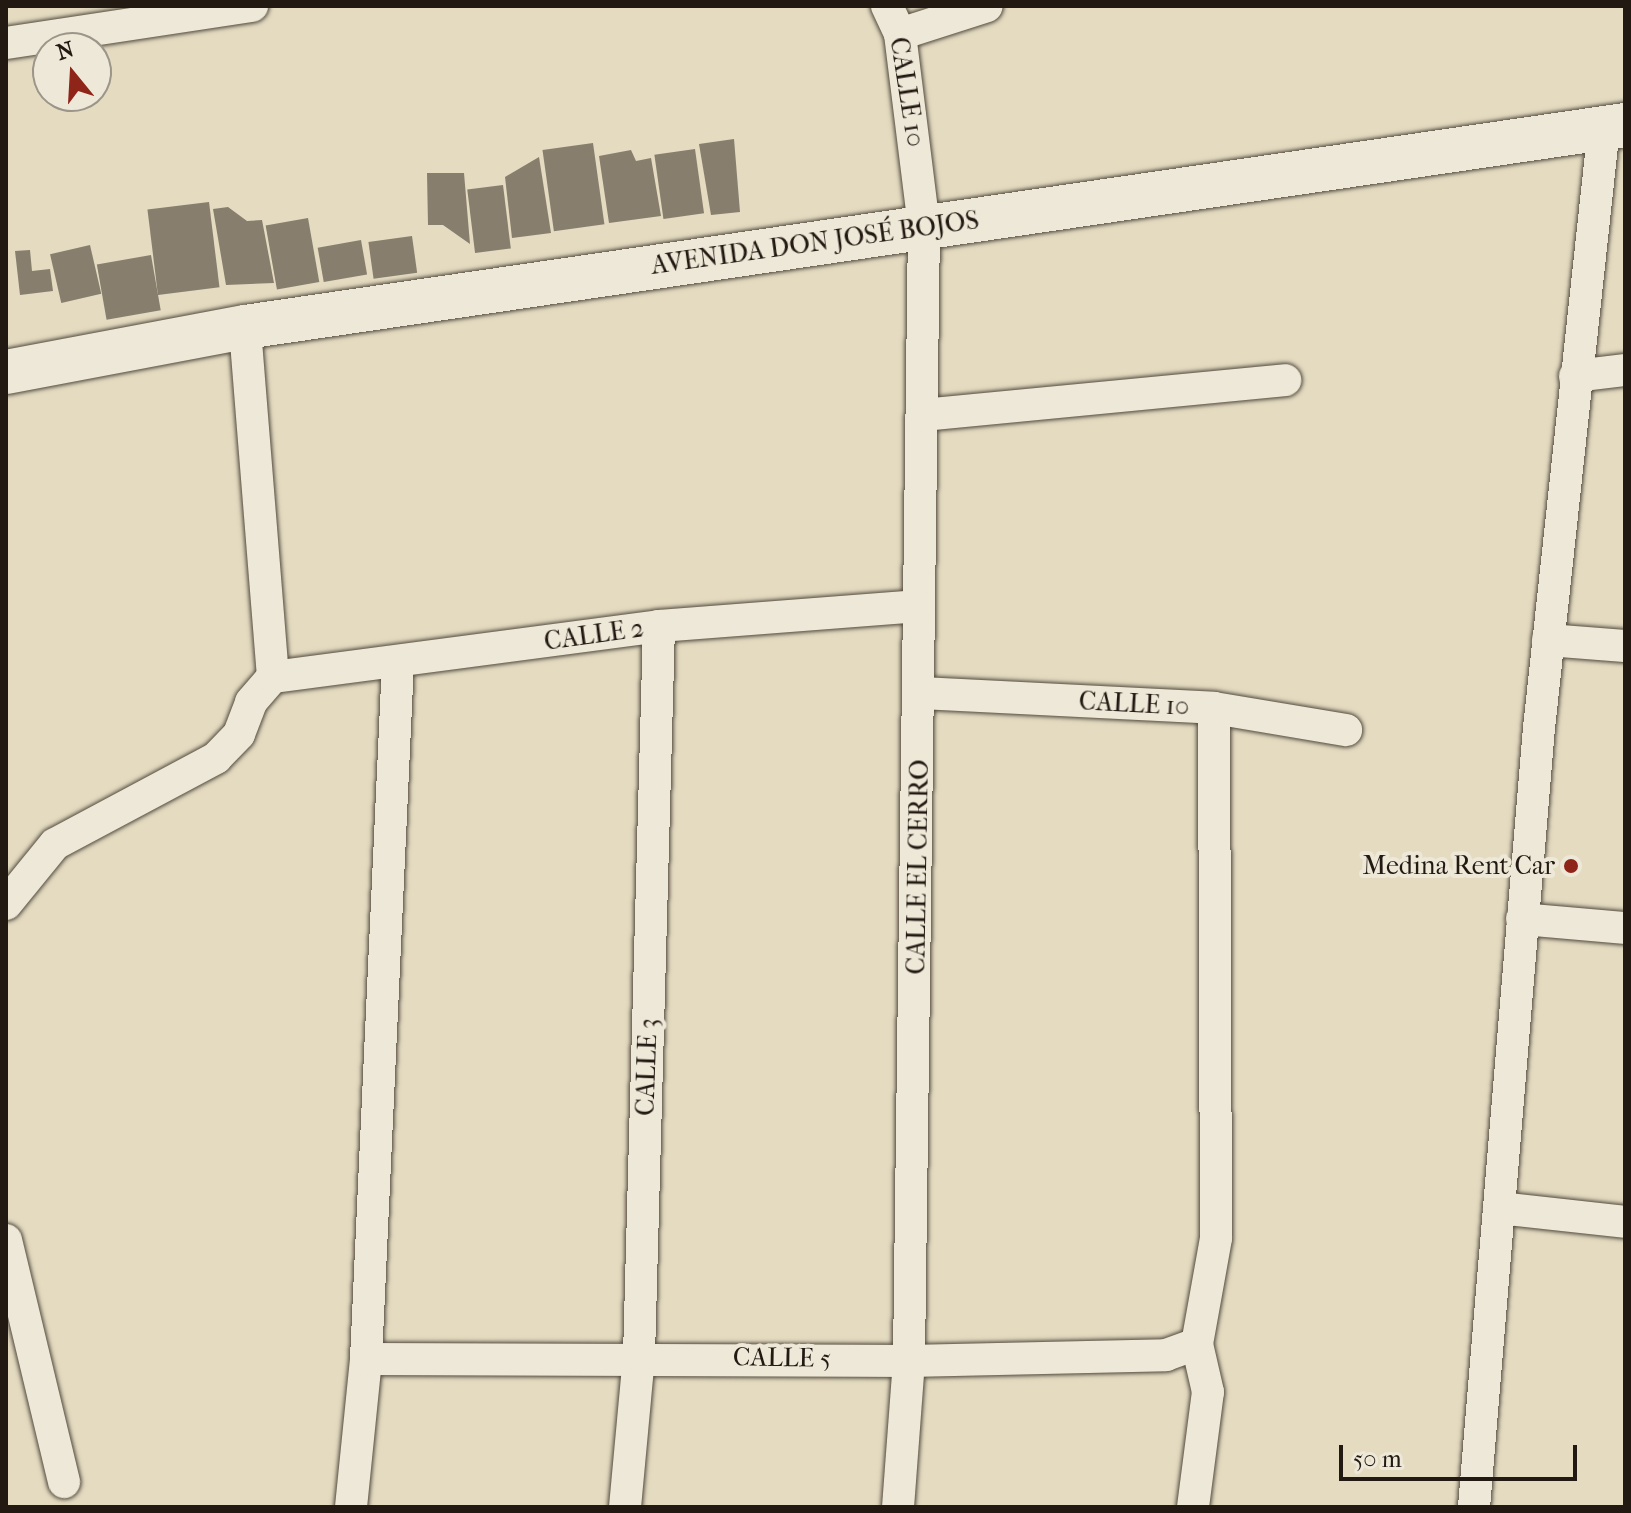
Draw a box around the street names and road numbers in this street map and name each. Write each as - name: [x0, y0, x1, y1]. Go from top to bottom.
- street label: CALLE 10: [883, 35, 931, 149]
- street label: AVENIDA DON JOSÉ BOJOS: [649, 205, 981, 281]
- street label: CALLE 2: [542, 613, 646, 657]
- street label: CALLE 10: [1078, 686, 1190, 722]
- street label: CALLE EL CERRO: [901, 759, 935, 975]
- street label: CALLE 3: [630, 1018, 664, 1116]
- street label: CALLE 5: [733, 1342, 831, 1374]

